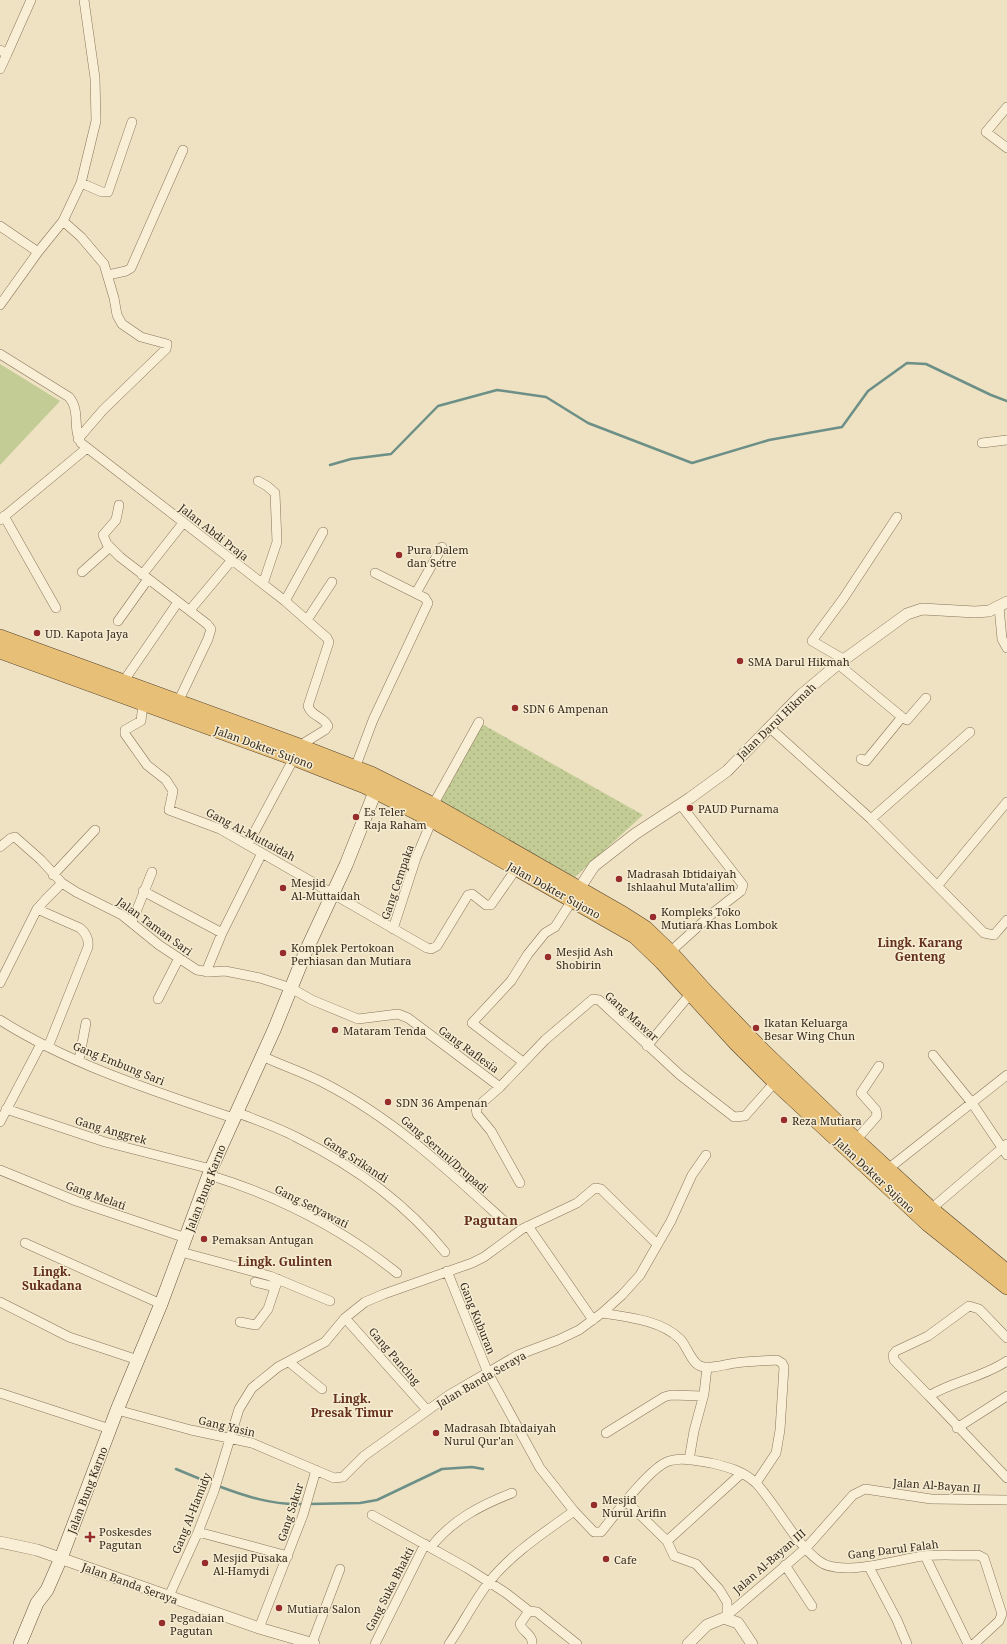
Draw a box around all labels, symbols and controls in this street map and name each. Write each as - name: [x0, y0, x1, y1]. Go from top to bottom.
- street label: Jalan Abdi Praja: [175, 499, 252, 564]
- place label: Pura Dalem dan Setre: [407, 542, 469, 570]
- marker: Pura Dalem dan Setre: [394, 550, 404, 560]
- place label: UD. Kapota Jaya: [45, 626, 129, 641]
- marker: UD. Kapota Jaya: [32, 628, 42, 638]
- place label: SMA Darul Hikmah: [748, 654, 850, 669]
- marker: SMA Darul Hikmah: [735, 656, 745, 666]
- street label: Jalan Darul Hikmah: [732, 679, 819, 763]
- place label: SDN 6 Ampenan: [523, 701, 608, 716]
- marker: SDN 6 Ampenan: [510, 703, 520, 713]
- street label: Jalan Dokter Sujono: [211, 722, 316, 772]
- place label: PAUD Purnama: [698, 801, 779, 816]
- marker: PAUD Purnama: [685, 803, 695, 813]
- street label: Gang Al-Muttaidah: [204, 804, 298, 864]
- place label: Es Teler Raja Raham: [364, 804, 427, 832]
- marker: Es Teler Raja Raham: [351, 812, 361, 822]
- street label: Gang Cempaka: [377, 842, 417, 922]
- street label: Jalan Dokter Sujono: [504, 858, 603, 922]
- place label: Madrasah Ibtidaiyah Ishlaahul Muta'allim: [627, 866, 736, 894]
- marker: Madrasah Ibtidaiyah Ishlaahul Muta'allim: [614, 874, 624, 884]
- place label: Mesjid Al-Muttaidah: [291, 875, 360, 903]
- marker: Mesjid Al-Muttaidah: [278, 883, 288, 893]
- street label: Jalan Taman Sari: [113, 893, 196, 959]
- place label: Kompleks Toko Mutiara Khas Lombok: [661, 904, 778, 932]
- marker: Kompleks Toko Mutiara Khas Lombok: [648, 912, 658, 922]
- district label: Lingk. Karang Genteng: [877, 934, 963, 965]
- place label: Komplek Pertokoan Perhiasan dan Mutiara: [291, 940, 411, 968]
- place label: Mesjid Ash Shobirin: [556, 944, 613, 972]
- marker: Komplek Pertokoan Perhiasan dan Mutiara: [278, 948, 288, 958]
- marker: Mesjid Ash Shobirin: [543, 952, 553, 962]
- street label: Gang Mawar: [602, 988, 663, 1045]
- place label: Ikatan Keluarga Besar Wing Chun: [764, 1015, 855, 1043]
- street label: Gang Raflesia: [436, 1022, 502, 1076]
- place label: Mataram Tenda: [343, 1023, 426, 1038]
- marker: Ikatan Keluarga Besar Wing Chun: [751, 1023, 761, 1033]
- marker: Mataram Tenda: [330, 1025, 340, 1035]
- street label: Gang Embung Sari: [71, 1038, 168, 1088]
- place label: SDN 36 Ampenan: [396, 1095, 488, 1110]
- marker: SDN 36 Ampenan: [383, 1097, 393, 1107]
- street label: Gang Seruni/Drupadi: [398, 1112, 492, 1196]
- street label: Gang Anggrek: [73, 1113, 149, 1148]
- place label: Reza Mutiara: [792, 1113, 862, 1128]
- marker: Reza Mutiara: [779, 1115, 789, 1125]
- street label: Gang Srikandi: [321, 1132, 392, 1186]
- street label: Jalan Dokter Sujono: [831, 1133, 918, 1216]
- street label: Jalan Bung Karno: [181, 1142, 229, 1235]
- street label: Gang Melati: [64, 1177, 129, 1213]
- street label: Gang Setyawati: [272, 1181, 352, 1231]
- district label: Pagutan: [464, 1211, 518, 1229]
- place label: Pemaksan Antugan: [212, 1232, 314, 1247]
- marker: Pemaksan Antugan: [199, 1234, 209, 1244]
- district label: Lingk. Gulinten: [238, 1253, 332, 1270]
- district label: Lingk. Sukadana: [22, 1263, 82, 1294]
- street label: Gang Kuburan: [457, 1280, 499, 1356]
- street label: Gang Pancing: [366, 1324, 424, 1388]
- street label: Jalan Banda Seraya: [433, 1347, 529, 1411]
- district label: Lingk. Presak Timur: [311, 1390, 394, 1421]
- street label: Gang Yasin: [197, 1412, 257, 1440]
- place label: Madrasah Ibtadaiyah Nurul Qur'an: [444, 1420, 556, 1448]
- marker: Madrasah Ibtadaiyah Nurul Qur'an: [431, 1428, 441, 1438]
- street label: Jalan Bung Karno: [63, 1444, 111, 1537]
- street label: Gang Al-Hamidy: [168, 1469, 214, 1556]
- street label: Jalan Al-Bayan II: [892, 1474, 981, 1496]
- street label: Gang Sakur: [273, 1480, 307, 1543]
- place label: Mesjid Nurul Arifin: [602, 1492, 667, 1520]
- marker: Mesjid Nurul Arifin: [589, 1500, 599, 1510]
- place label: Poskesdes Pagutan: [99, 1524, 152, 1552]
- street label: Jalan Al-Bayan III: [729, 1525, 809, 1597]
- marker: Poskesdes Pagutan: [84, 1531, 96, 1543]
- street label: Gang Darul Falah: [847, 1536, 939, 1562]
- street label: Gang Suka Bhakti: [361, 1544, 417, 1634]
- place label: Mesjid Pusaka Al-Hamydi: [213, 1550, 288, 1578]
- place label: Cafe: [614, 1552, 637, 1567]
- marker: Cafe: [601, 1554, 611, 1564]
- street label: Jalan Banda Seraya: [79, 1558, 180, 1607]
- marker: Mesjid Pusaka Al-Hamydi: [200, 1558, 210, 1568]
- place label: Mutiara Salon: [287, 1601, 361, 1616]
- marker: Mutiara Salon: [274, 1603, 284, 1613]
- place label: Pegadaian Pagutan: [170, 1610, 224, 1638]
- marker: Pegadaian Pagutan: [157, 1618, 167, 1628]

